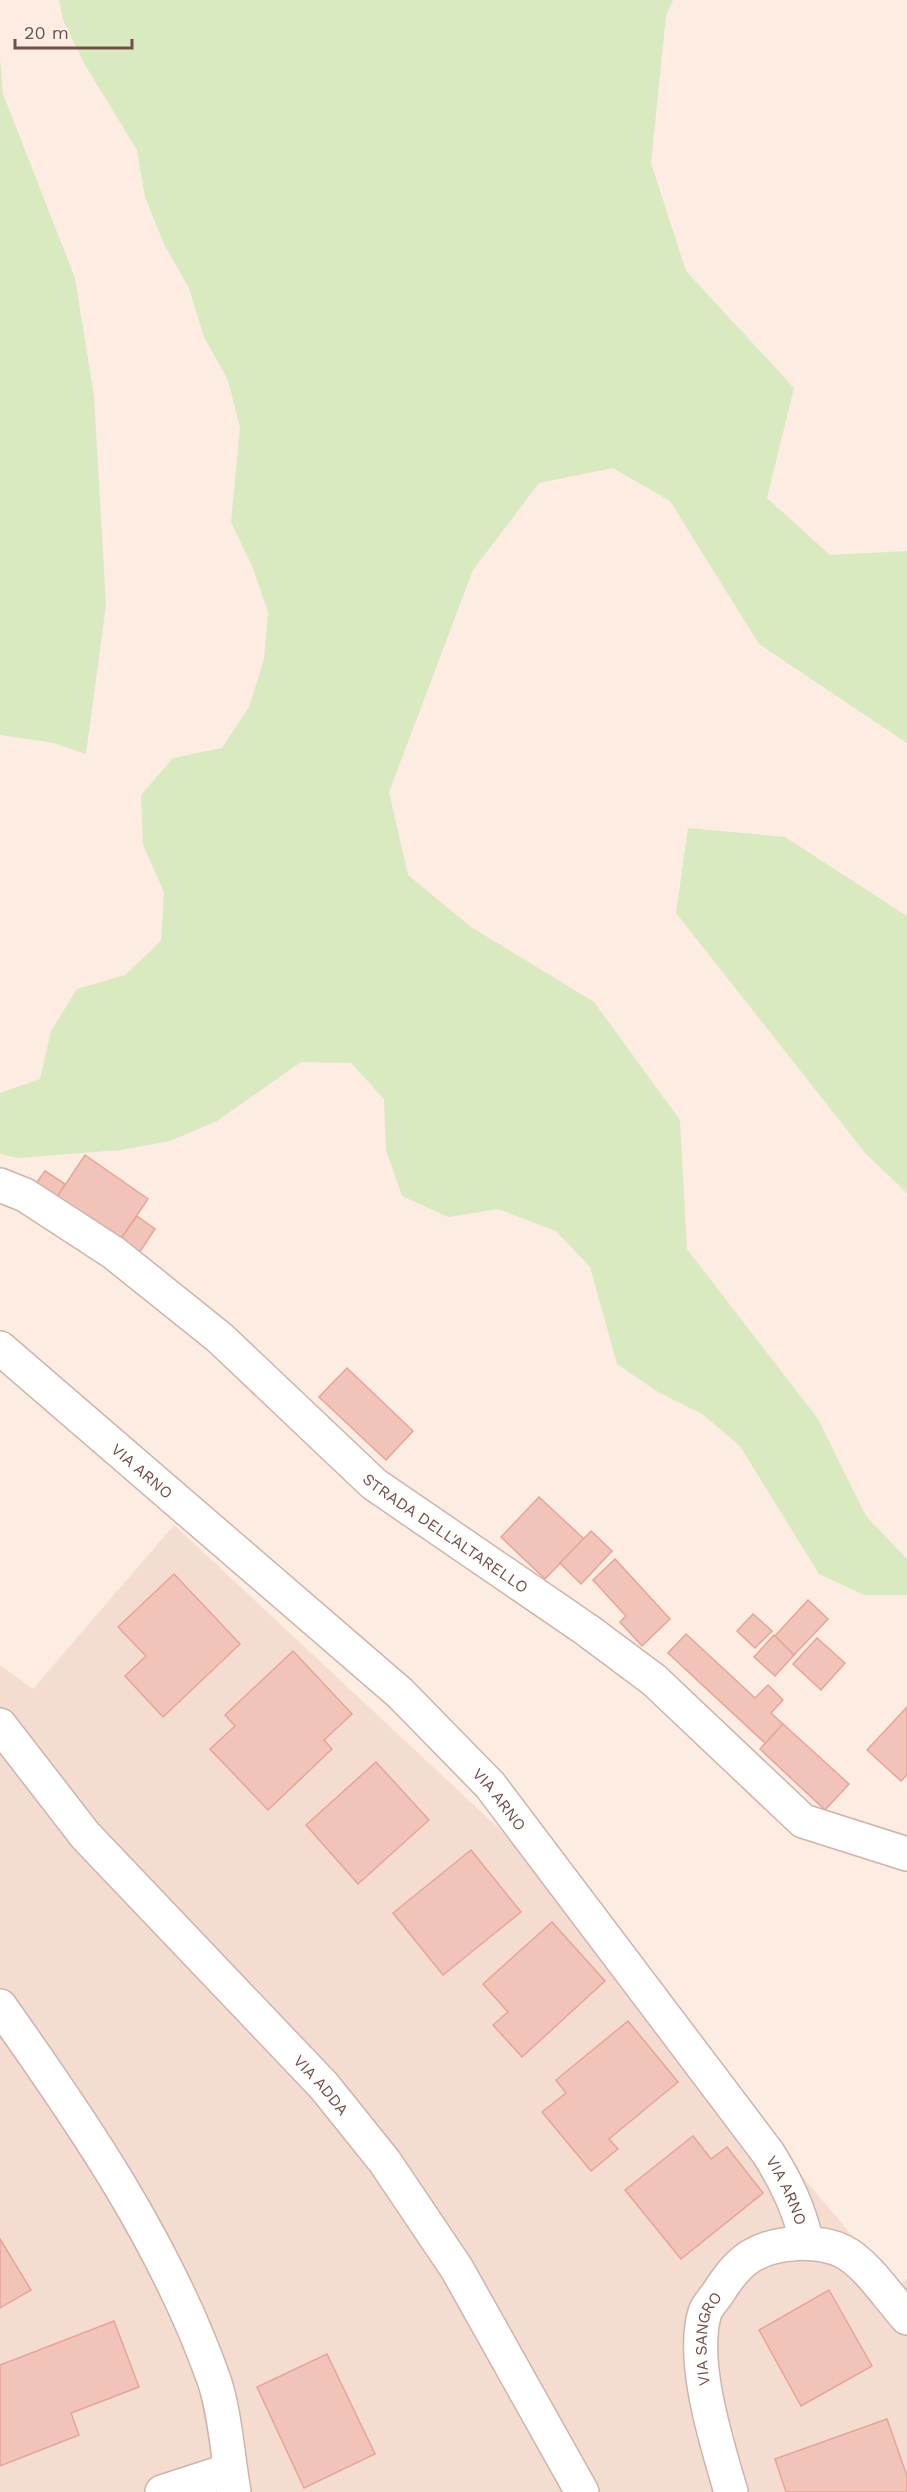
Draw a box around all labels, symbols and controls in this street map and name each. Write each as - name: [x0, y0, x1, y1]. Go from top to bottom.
- scale bar: [15, 12, 132, 50]
- text: 20 m: [24, 22, 69, 43]
- street label: VIA ARNO: [108, 1440, 177, 1503]
- street label: STRADA DELL'ALTARELLO: [359, 1469, 532, 1597]
- street label: VIA ARNO: [469, 1764, 530, 1834]
- street label: VIA ADDA: [290, 2051, 353, 2119]
- street label: VIA ARNO: [762, 2152, 811, 2227]
- street label: VIA SANGRO: [692, 2288, 726, 2387]

